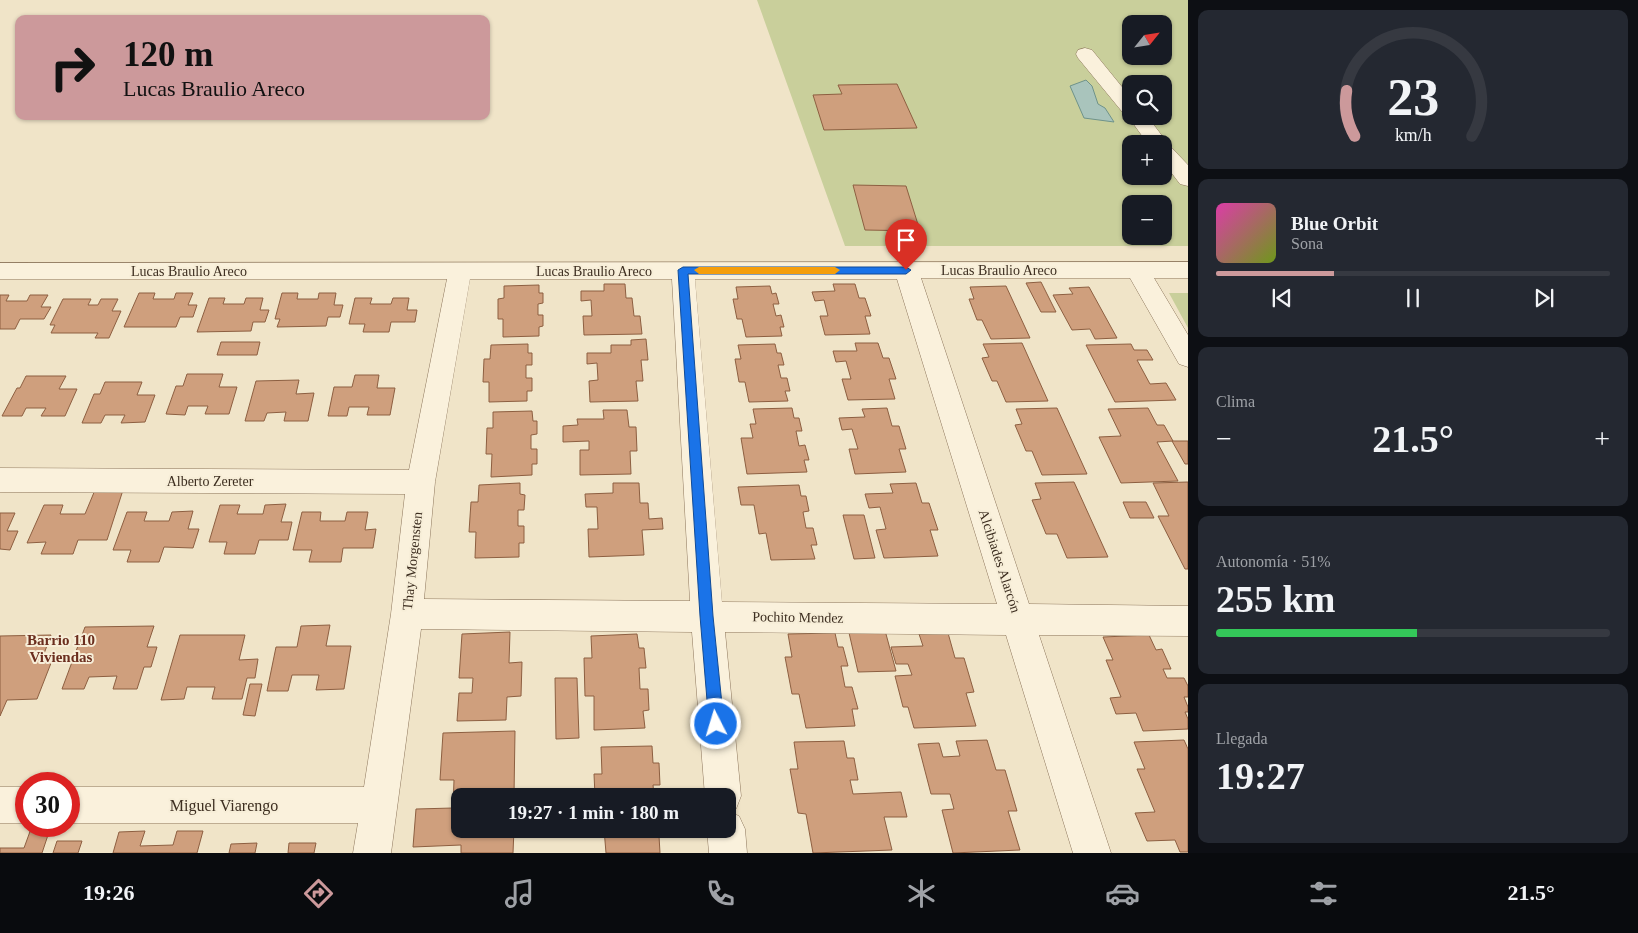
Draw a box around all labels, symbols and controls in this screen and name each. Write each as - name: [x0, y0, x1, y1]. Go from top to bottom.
- north arrow: [1122, 15, 1172, 65]
- map controls: [1122, 15, 1172, 245]
- icon: right: [40, 35, 105, 100]
- text: 120 m: [123, 35, 213, 74]
- text: 23: [1387, 69, 1439, 126]
- button: search: [1122, 75, 1172, 125]
- text: Lucas Braulio Areco: [123, 76, 305, 101]
- text: km/h: [1395, 125, 1431, 145]
- button: +: [1122, 135, 1172, 185]
- button: −: [1122, 195, 1172, 245]
- text: Blue Orbit: [1291, 213, 1378, 234]
- pin: [885, 219, 927, 270]
- icon: arrive: [892, 226, 920, 254]
- text: Sona: [1291, 235, 1323, 252]
- street label: Lucas Braulio Areco: [941, 263, 1057, 278]
- street label: Lucas Braulio Areco: [131, 264, 247, 279]
- street label: Lucas Braulio Areco: [536, 264, 652, 279]
- icon: previous: [1268, 284, 1296, 312]
- icon: pause: [1399, 284, 1427, 312]
- icon: next: [1530, 284, 1558, 312]
- text: Clima: [1216, 393, 1255, 410]
- text: 21.5°: [1372, 418, 1454, 460]
- text: −: [1216, 423, 1232, 454]
- text: +: [1594, 423, 1610, 454]
- street label: Alberto Zereter: [167, 474, 254, 489]
- street label: Alcibiades Alarcón: [976, 508, 1023, 615]
- street label: Thay Morgensten: [400, 511, 425, 611]
- text: Autonomía · 51%: [1216, 553, 1331, 570]
- text: 255 km: [1216, 578, 1335, 620]
- street label: Pochito Mendez: [752, 609, 844, 626]
- district label: Barrio 110 Viviendas: [27, 632, 95, 665]
- position arrow: [689, 697, 741, 749]
- text: Llegada: [1216, 730, 1268, 747]
- text: 19:27: [1216, 755, 1305, 797]
- speed limit sign: 30: [15, 772, 80, 837]
- street label: Miguel Viarengo: [170, 797, 278, 815]
- text: 19:27 · 1 min · 180 m: [508, 802, 679, 823]
- icon: directions: [301, 876, 336, 911]
- icon: music: [502, 876, 537, 911]
- icon: phone: [703, 876, 738, 911]
- icon: climate: [904, 876, 939, 911]
- icon: car: [1105, 876, 1140, 911]
- icon: filters: [1306, 876, 1341, 911]
- text: 19:26: [83, 880, 134, 905]
- text: 21.5°: [1508, 880, 1555, 905]

